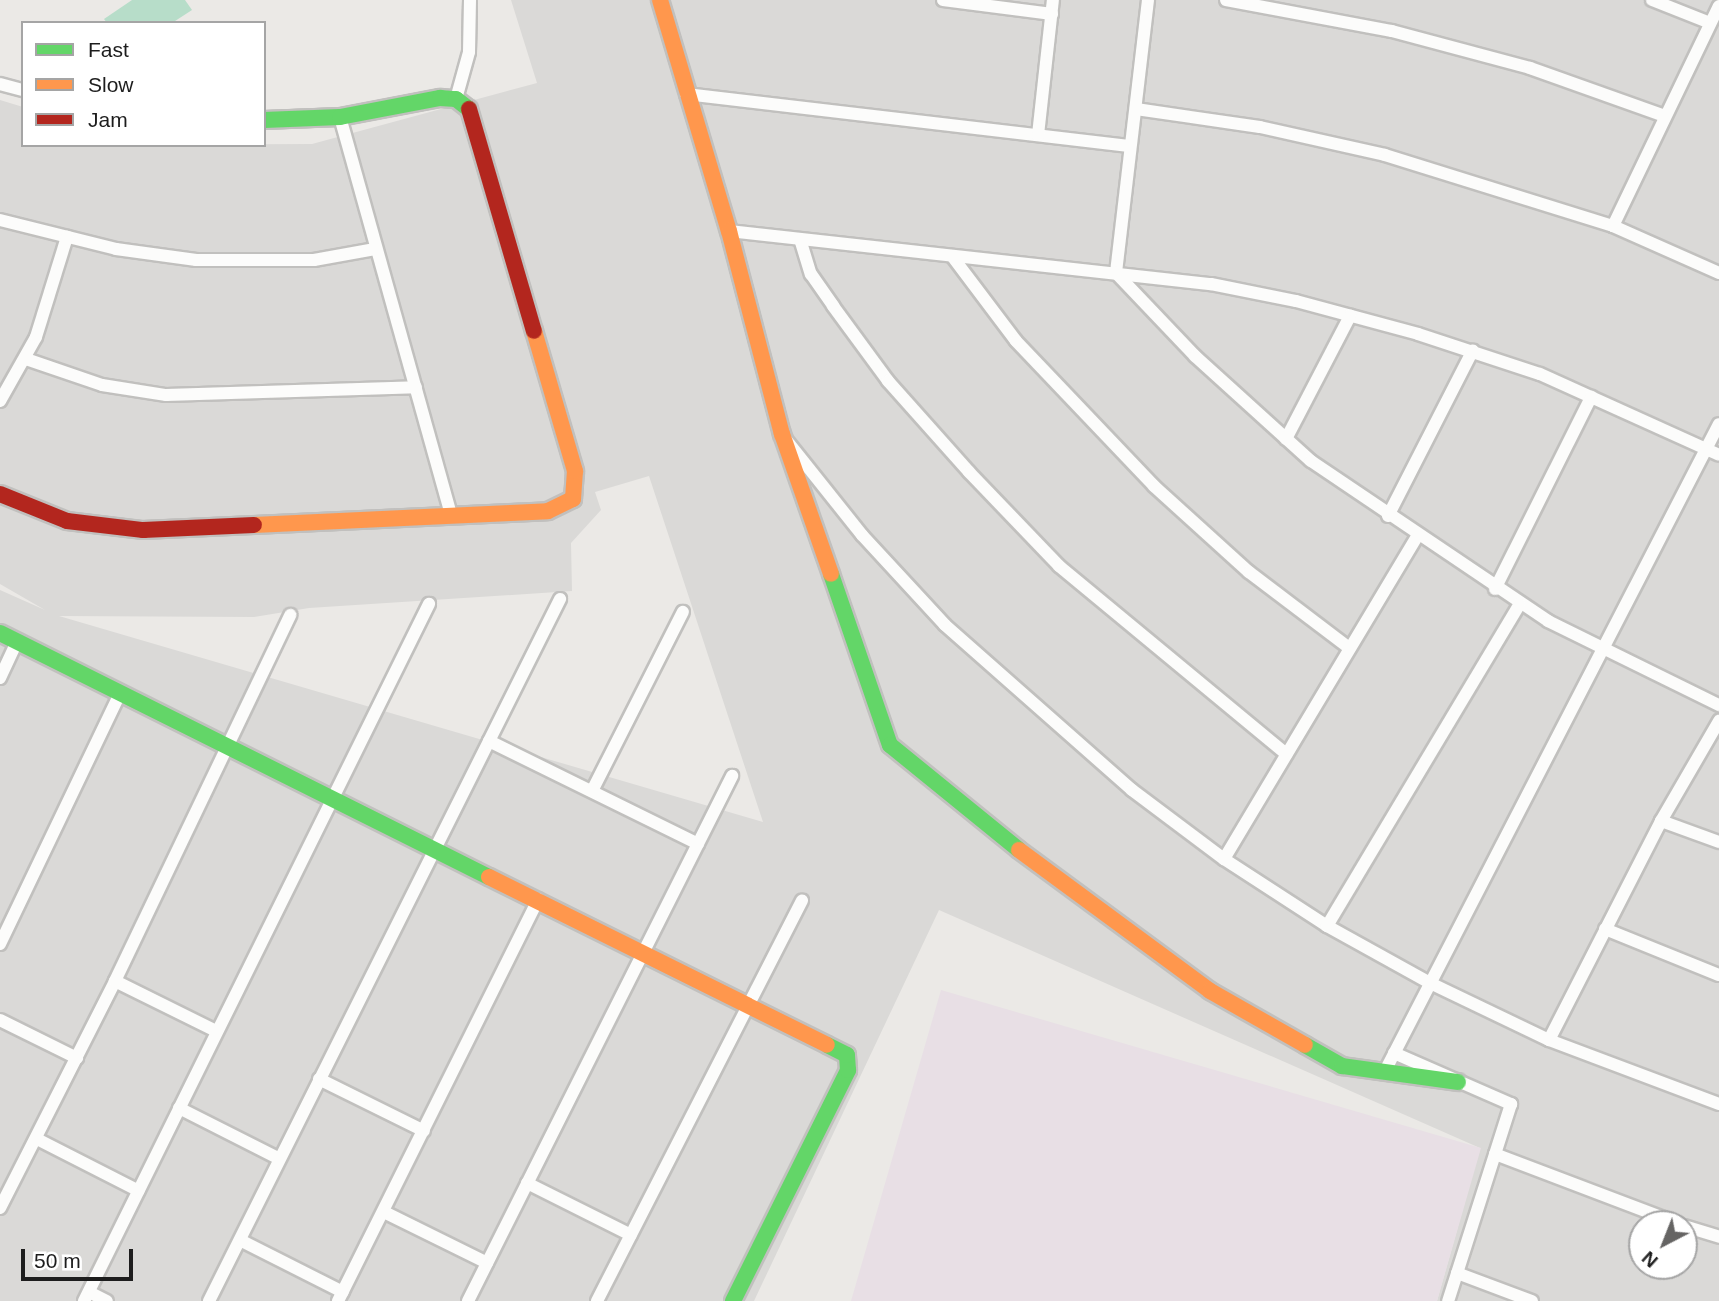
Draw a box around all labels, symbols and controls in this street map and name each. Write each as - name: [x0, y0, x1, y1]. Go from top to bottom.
- legend: [21, 21, 266, 147]
- text: Fast: [88, 38, 129, 61]
- text: Slow: [88, 73, 134, 96]
- text: Jam: [88, 108, 128, 131]
- north arrow: [1628, 1210, 1698, 1280]
- scale bar: [24, 1234, 136, 1278]
- text: N: [1638, 1247, 1662, 1272]
- text: 50 m: [34, 1249, 81, 1272]

